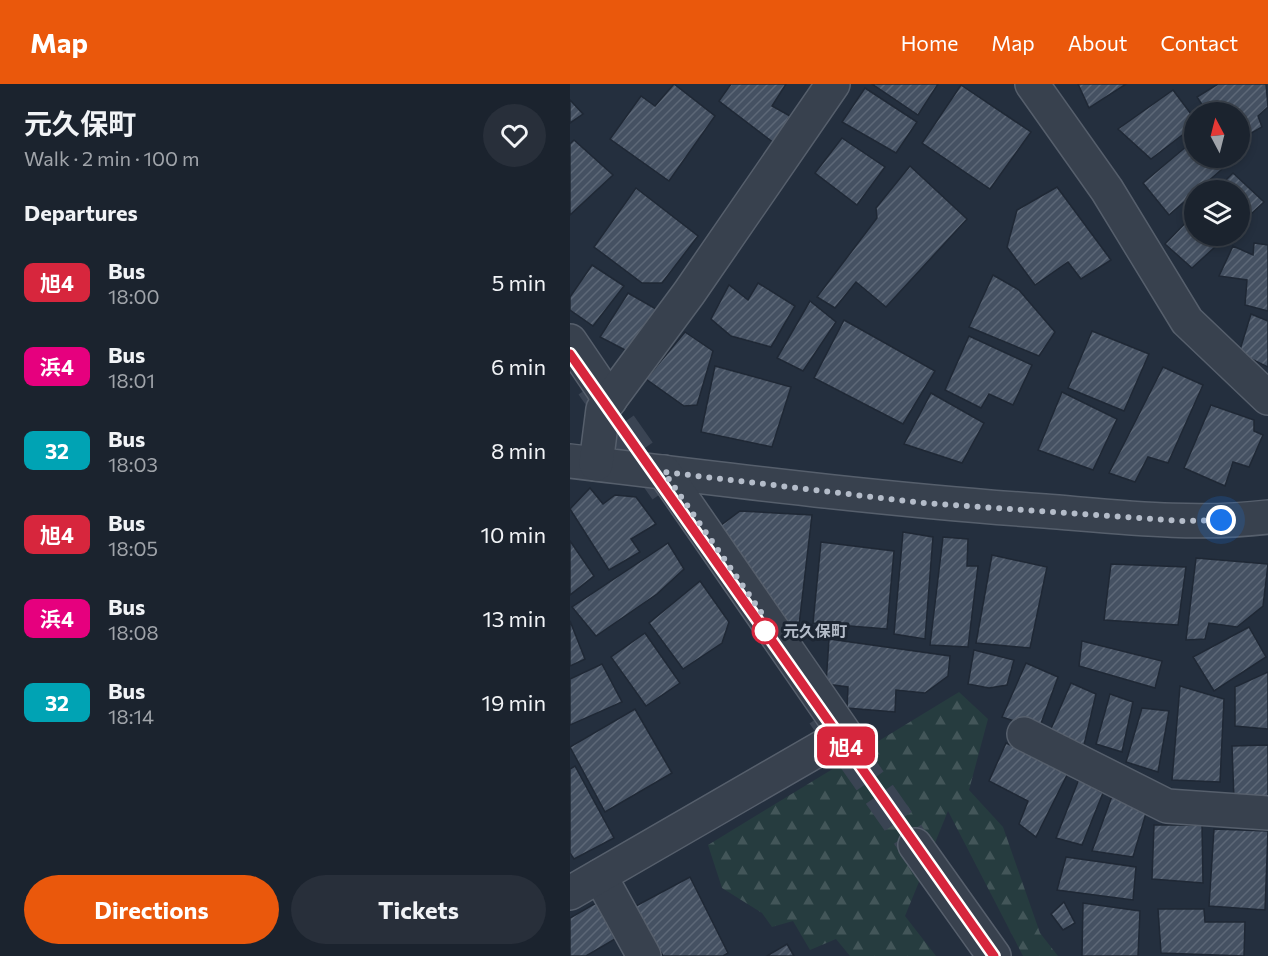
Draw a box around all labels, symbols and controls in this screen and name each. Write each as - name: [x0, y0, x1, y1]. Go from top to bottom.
- text: Map: [30, 25, 88, 59]
- text: Home: [901, 30, 958, 55]
- text: Map: [991, 30, 1035, 55]
- text: About: [1068, 30, 1127, 55]
- text: Contact: [1160, 30, 1238, 55]
- north arrow: [1184, 102, 1250, 168]
- map controls: [1184, 102, 1250, 246]
- button: heart: [483, 104, 546, 167]
- text: 元久保町: [24, 106, 136, 140]
- text: Walk · 2 min · 100 m: [24, 146, 199, 170]
- button: layers: [1184, 180, 1250, 246]
- text: Departures: [24, 199, 138, 226]
- text: Bus: [108, 257, 145, 284]
- text: 5 min: [492, 269, 546, 296]
- text: 旭4: [40, 270, 74, 295]
- text: 18:00: [108, 284, 160, 308]
- text: Bus: [108, 341, 145, 368]
- text: 6 min: [491, 353, 546, 380]
- text: 浜4: [40, 354, 74, 379]
- text: 18:01: [108, 368, 155, 392]
- text: Bus: [108, 425, 145, 452]
- text: 8 min: [491, 437, 546, 464]
- text: 32: [45, 438, 69, 463]
- text: 18:03: [108, 452, 158, 476]
- your location: [1206, 505, 1236, 535]
- text: Bus: [108, 509, 145, 536]
- text: 10 min: [481, 521, 546, 548]
- text: 旭4: [40, 522, 74, 547]
- text: 18:05: [108, 536, 158, 560]
- text: Bus: [108, 593, 145, 620]
- text: 13 min: [482, 605, 546, 632]
- text: 浜4: [40, 606, 74, 631]
- marker: 元久保町: [752, 618, 778, 644]
- text: 18:08: [108, 620, 159, 644]
- place label: 元久保町: [783, 621, 847, 640]
- text: Bus: [108, 677, 145, 704]
- text: 19 min: [482, 689, 546, 716]
- text: 32: [45, 690, 69, 715]
- text: 18:14: [108, 704, 154, 728]
- line badge: 旭4: [819, 726, 873, 766]
- text: 旭4: [829, 734, 863, 759]
- button: Directions: [24, 875, 279, 944]
- button: Tickets: [291, 875, 546, 944]

